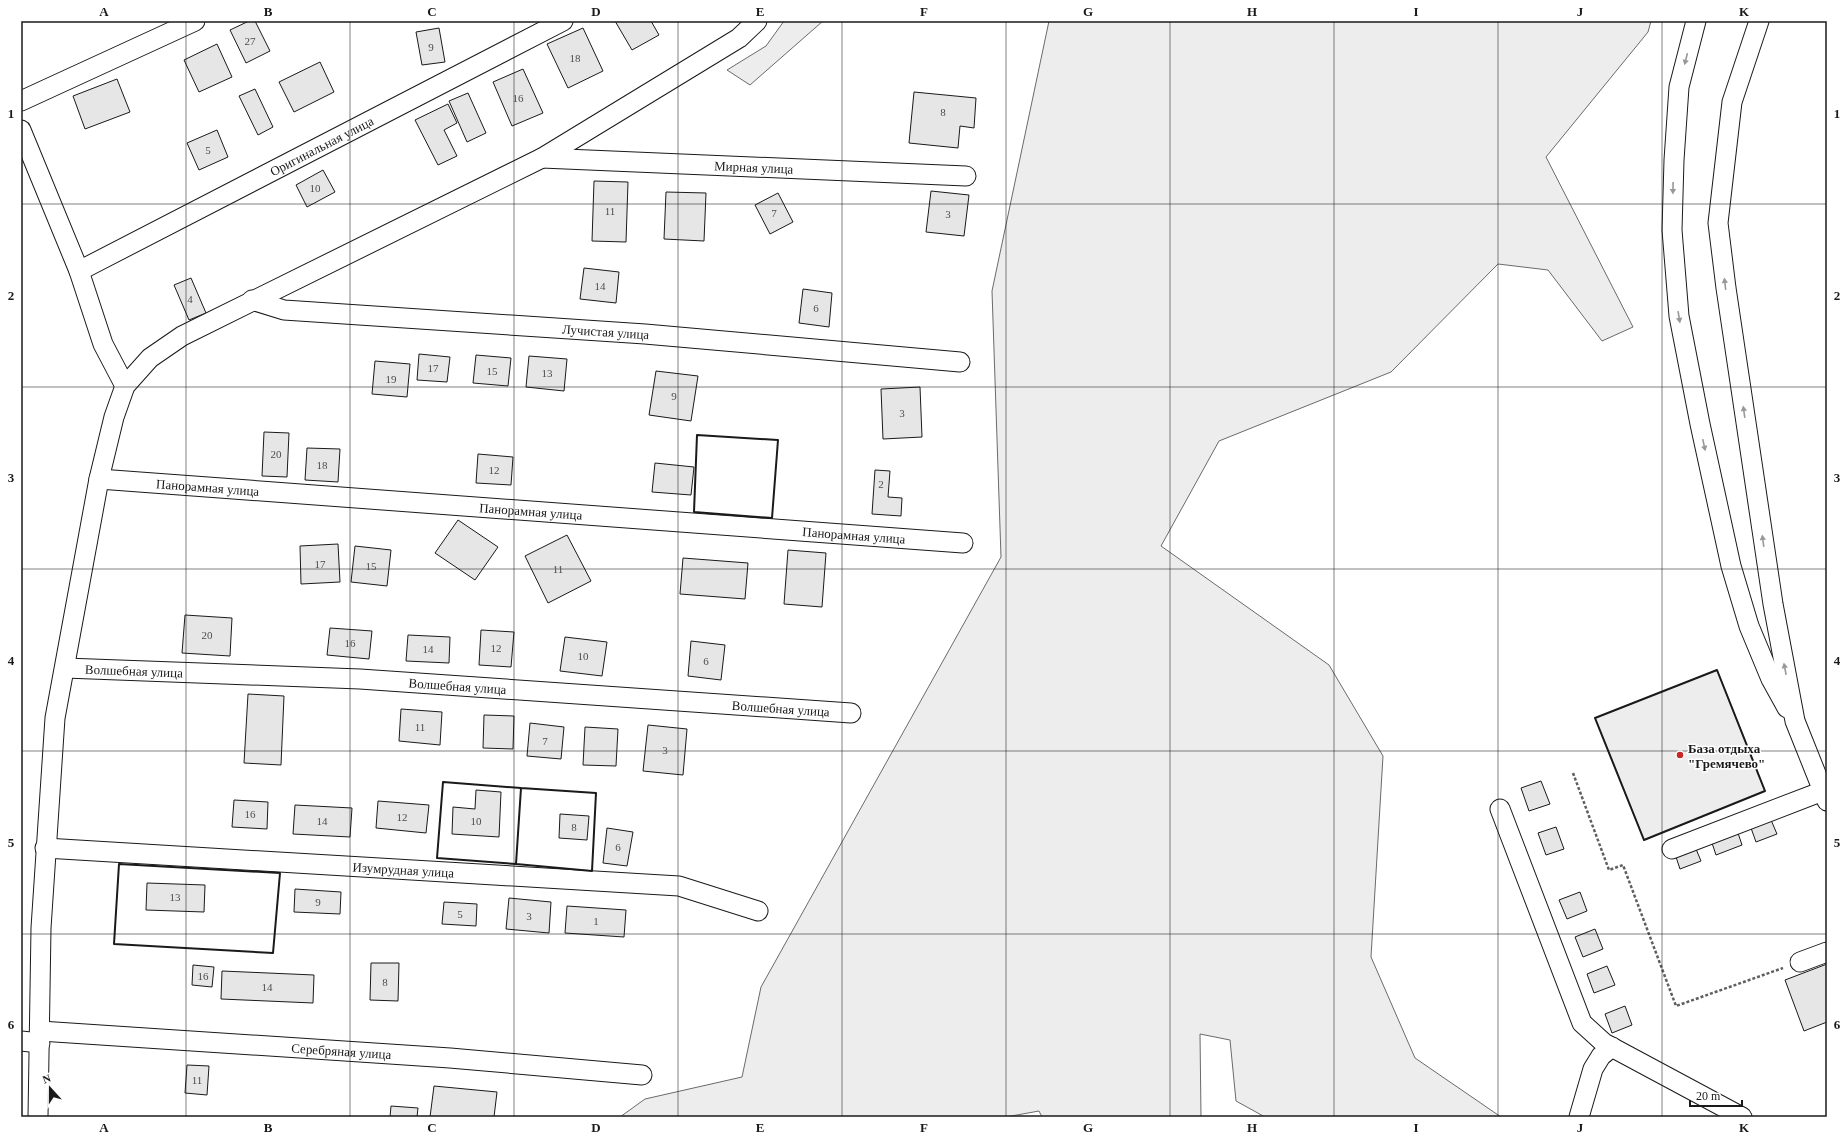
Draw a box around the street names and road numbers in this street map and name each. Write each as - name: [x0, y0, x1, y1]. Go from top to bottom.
- street label: Оригинальная улица: [267, 113, 376, 179]
- street label: Мирная улица: [714, 158, 794, 176]
- street label: Лучистая улица: [562, 321, 650, 342]
- street label: Панорамная улица: [156, 476, 260, 498]
- street label: Панорамная улица: [479, 500, 583, 522]
- street label: Панорамная улица: [802, 524, 906, 546]
- street label: Волшебная улица: [85, 661, 183, 680]
- street label: Волшебная улица: [408, 675, 507, 697]
- street label: Волшебная улица: [731, 697, 830, 719]
- street label: Изумрудная улица: [352, 859, 455, 880]
- street label: Серебряная улица: [291, 1040, 392, 1062]

